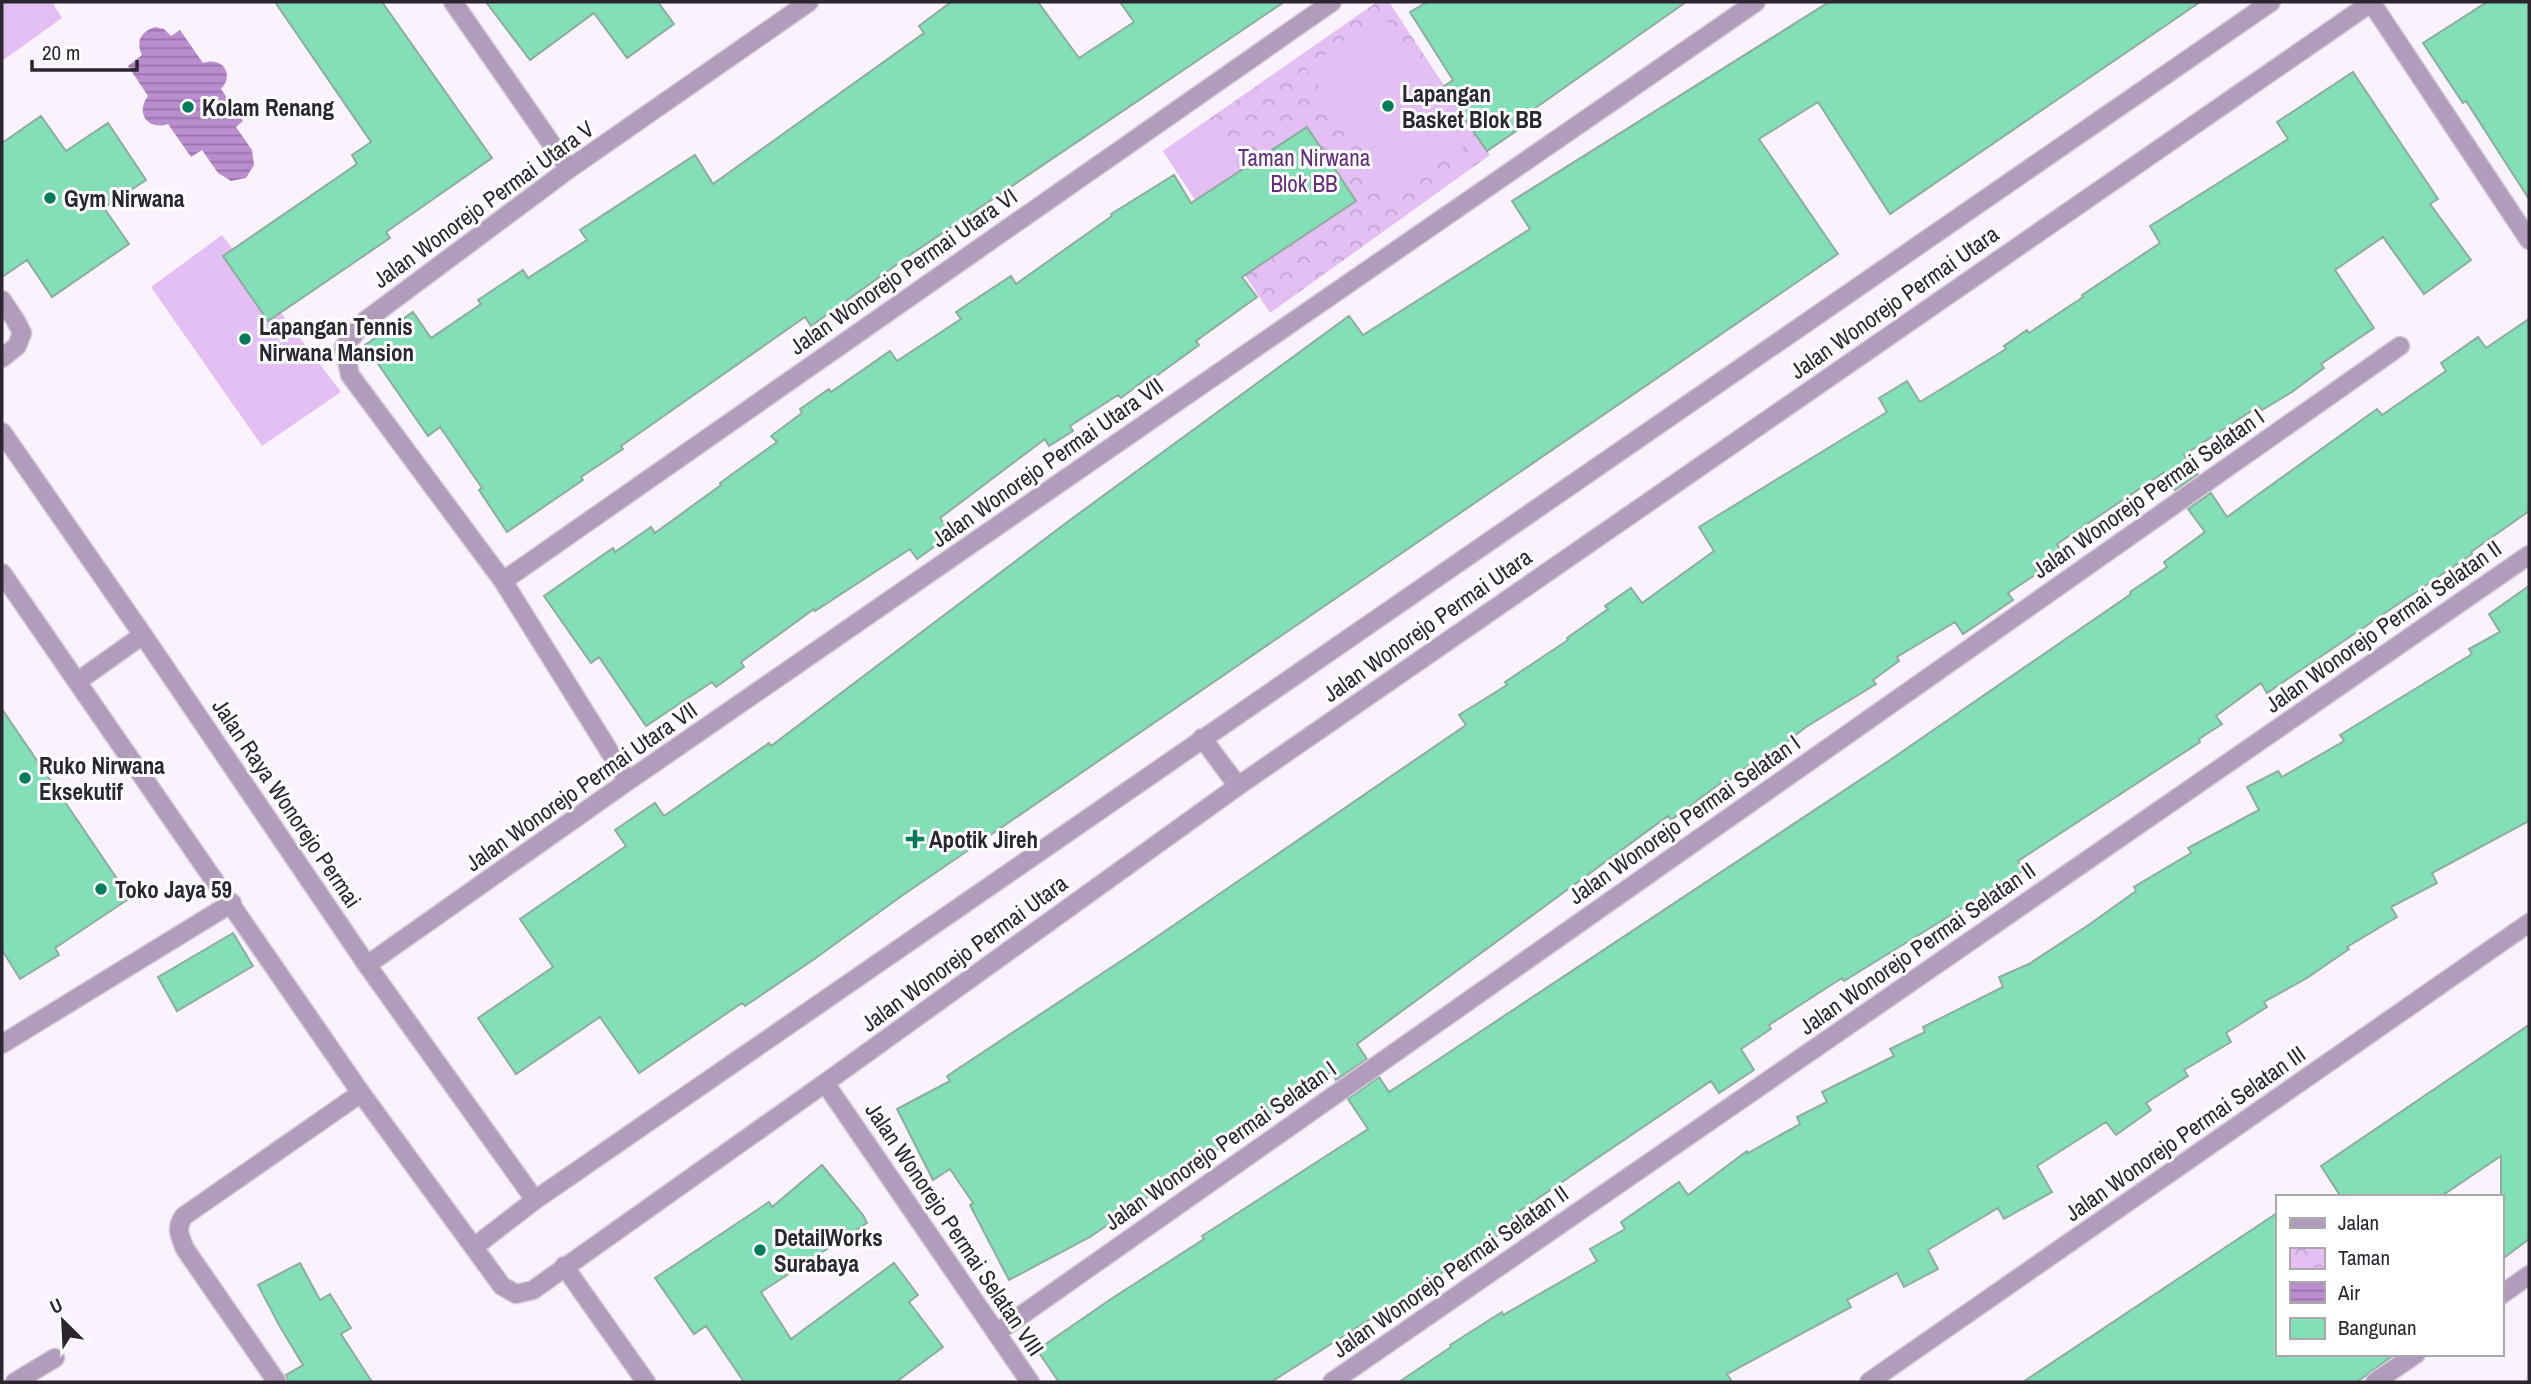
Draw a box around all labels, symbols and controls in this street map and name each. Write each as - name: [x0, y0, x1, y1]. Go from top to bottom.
- scale bar: [32, 28, 136, 72]
- text: 20 m: [42, 38, 80, 67]
- place label: Lapangan Basket Blok BB: [1402, 78, 1542, 135]
- place label: Kolam Renang: [202, 92, 335, 123]
- marker: Lapangan Basket Blok BB: [1380, 98, 1396, 114]
- marker: Kolam Renang: [180, 99, 196, 115]
- street label: Jalan Wonorejo Permai Utara V: [366, 113, 600, 295]
- park label: Taman Nirwana Blok BB: [1238, 142, 1371, 199]
- street label: Jalan Wonorejo Permai Utara VI: [783, 181, 1023, 361]
- place label: Gym Nirwana: [64, 183, 185, 214]
- marker: Gym Nirwana: [42, 190, 58, 206]
- street label: Jalan Wonorejo Permai Utara: [1783, 218, 2005, 386]
- place label: Lapangan Tennis Nirwana Mansion: [259, 311, 414, 368]
- marker: Lapangan Tennis Nirwana Mansion: [237, 331, 253, 347]
- street label: Jalan Wonorejo Permai Utara VII: [925, 370, 1169, 554]
- street label: Jalan Wonorejo Permai Selatan I: [2026, 401, 2270, 585]
- street label: Jalan Wonorejo Permai Selatan II: [2259, 533, 2507, 719]
- street label: Jalan Wonorejo Permai Utara: [1316, 541, 1538, 709]
- street label: Jalan Raya Wonorejo Permai: [205, 692, 369, 914]
- street label: Jalan Wonorejo Permai Utara VII: [459, 694, 703, 878]
- street label: Jalan Wonorejo Permai Selatan I: [1562, 727, 1806, 911]
- place label: Ruko Nirwana Eksekutif: [39, 750, 165, 807]
- marker: Ruko Nirwana Eksekutif: [17, 770, 33, 786]
- place label: Apotik Jireh: [929, 824, 1038, 855]
- marker: Apotik Jireh: [907, 831, 923, 847]
- street label: Jalan Wonorejo Permai Selatan II: [1793, 855, 2041, 1041]
- street label: Jalan Wonorejo Permai Utara: [855, 867, 1074, 1038]
- place label: Toko Jaya 59: [115, 874, 232, 905]
- marker: Toko Jaya 59: [93, 881, 109, 897]
- street label: Jalan Wonorejo Permai Selatan III: [2059, 1038, 2311, 1228]
- street label: Jalan Wonorejo Permai Selatan I: [1098, 1053, 1342, 1237]
- street label: Jalan Wonorejo Permai Selatan VIII: [858, 1096, 1052, 1362]
- street label: Jalan Wonorejo Permai Selatan II: [1326, 1178, 1574, 1364]
- legend: [2276, 1195, 2503, 1356]
- text: Jalan: [2338, 1208, 2379, 1237]
- place label: DetailWorks Surabaya: [774, 1222, 883, 1279]
- marker: DetailWorks Surabaya: [752, 1242, 768, 1258]
- text: Taman: [2338, 1243, 2390, 1272]
- text: Air: [2337, 1278, 2360, 1307]
- north arrow: [28, 1286, 98, 1356]
- text: U: [46, 1291, 67, 1320]
- text: Bangunan: [2338, 1313, 2417, 1342]

